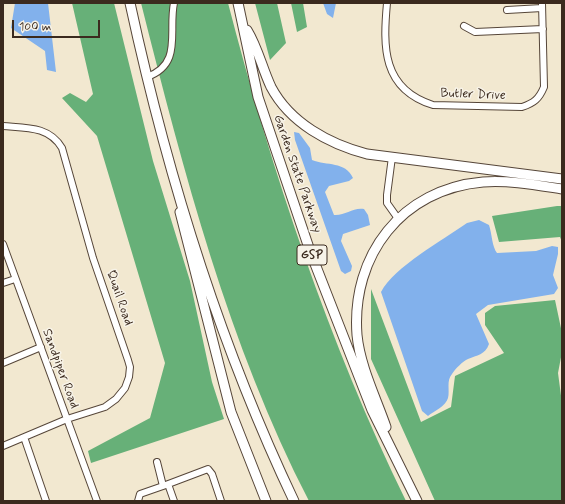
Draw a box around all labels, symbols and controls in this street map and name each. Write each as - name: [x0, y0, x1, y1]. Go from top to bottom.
- scale bar: [14, 12, 102, 38]
- text: 100 m: [19, 19, 51, 35]
- street label: Butler Drive: [440, 86, 506, 104]
- street label: Garden State Parkway: [269, 113, 325, 235]
- road number: GSP: [297, 245, 327, 265]
- street label: Quail Road: [102, 268, 136, 328]
- street label: Sandpiper Road: [38, 327, 82, 411]

